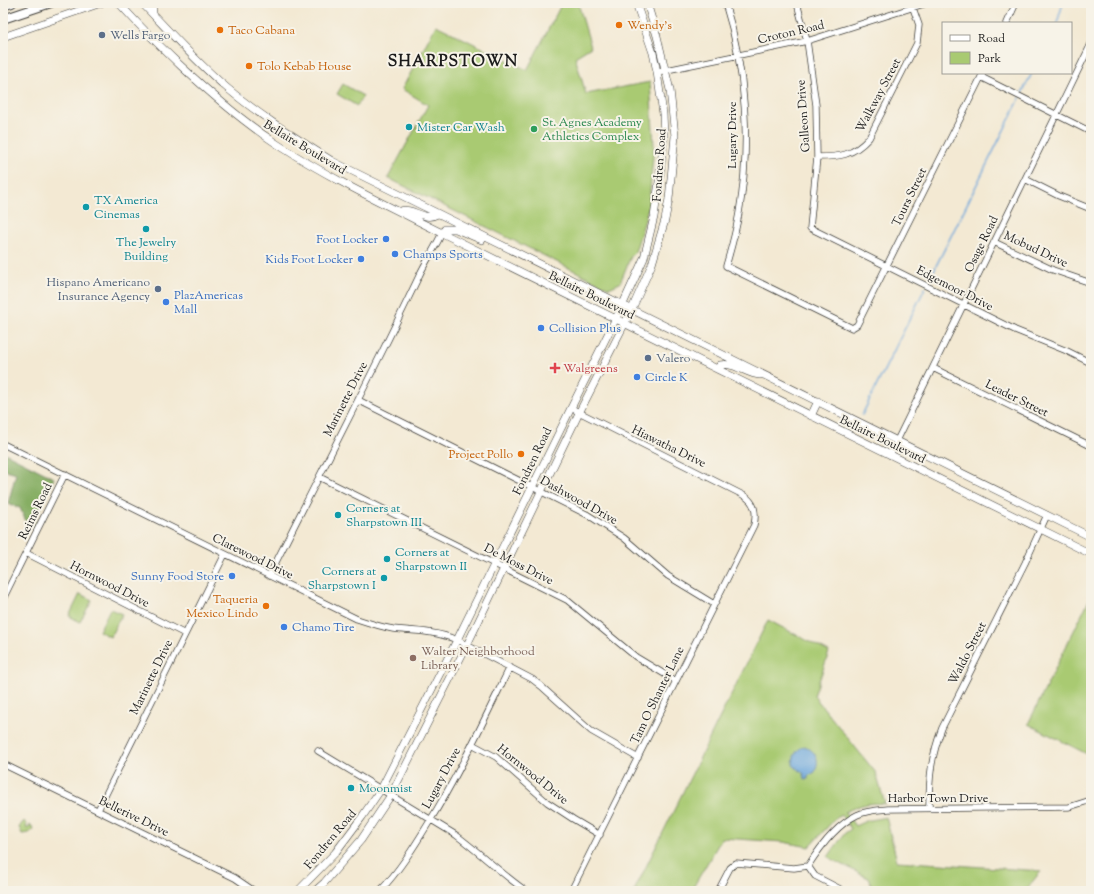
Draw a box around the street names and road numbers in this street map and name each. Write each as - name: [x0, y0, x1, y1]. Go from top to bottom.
- street label: Croton Road: [756, 17, 826, 49]
- street label: Walkway Street: [852, 55, 906, 136]
- street label: Galleon Drive: [792, 79, 816, 153]
- street label: Lugary Drive: [724, 101, 742, 169]
- street label: Bellaire Boulevard: [260, 116, 350, 180]
- street label: Fondren Road: [648, 128, 672, 202]
- street label: Tours Street: [888, 165, 932, 230]
- street label: Osage Road: [960, 213, 1004, 276]
- street label: Mobud Drive: [1001, 227, 1071, 273]
- street label: Edgemoor Drive: [913, 262, 996, 316]
- street label: Bellaire Boulevard: [545, 267, 638, 325]
- street label: Marinette Drive: [319, 358, 373, 440]
- street label: Leader Street: [982, 376, 1051, 422]
- street label: Bellaire Boulevard: [836, 411, 929, 469]
- street label: Hiawatha Drive: [628, 421, 709, 473]
- street label: Fondren Road: [509, 424, 557, 498]
- street label: Dashwood Drive: [536, 472, 621, 530]
- street label: Reims Road: [14, 480, 58, 543]
- street label: Clarewood Drive: [209, 529, 297, 585]
- street label: De Moss Drive: [481, 540, 557, 590]
- street label: Hornwood Drive: [67, 557, 153, 613]
- street label: Waldo Street: [944, 619, 991, 688]
- street label: Marinette Drive: [126, 636, 178, 718]
- street label: Tam O Shanter Lane: [626, 643, 690, 747]
- street label: Hornwood Drive: [493, 740, 572, 809]
- street label: Lugary Drive: [418, 744, 466, 812]
- street label: Harbor Town Drive: [888, 790, 989, 808]
- street label: Bellerive Drive: [95, 792, 172, 842]
- street label: Fondren Road: [300, 806, 361, 874]

